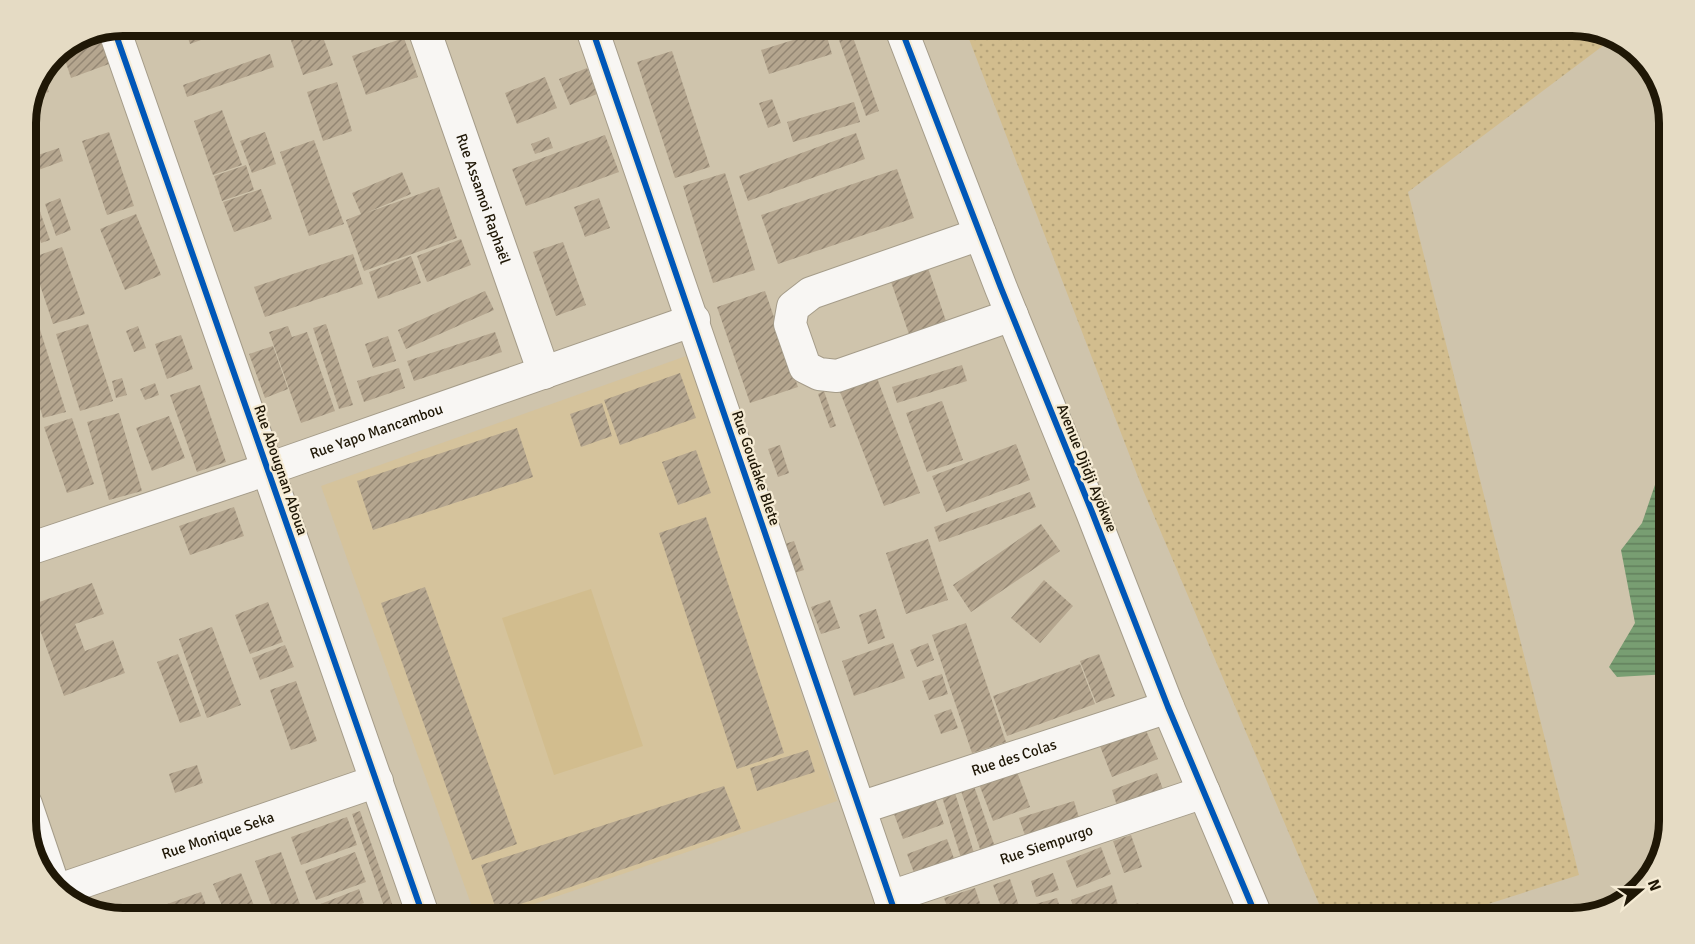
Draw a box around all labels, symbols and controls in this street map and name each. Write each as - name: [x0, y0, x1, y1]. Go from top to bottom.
- street label: Rue Assamoi Raphaël: [452, 131, 514, 266]
- street label: Rue Yapo Mancambou: [307, 400, 445, 463]
- street label: Avenue Djidji Ayökwe: [1053, 401, 1121, 535]
- street label: Rue Abougnan Aboua: [250, 402, 312, 538]
- street label: Rue Goudake Blete: [728, 408, 784, 528]
- street label: Rue des Colas: [969, 735, 1059, 780]
- street label: Rue Monique Seka: [159, 808, 277, 863]
- street label: Rue Siempurgo: [998, 821, 1095, 869]
- north arrow: [1611, 860, 1671, 920]
- text: N: [1643, 877, 1665, 894]

